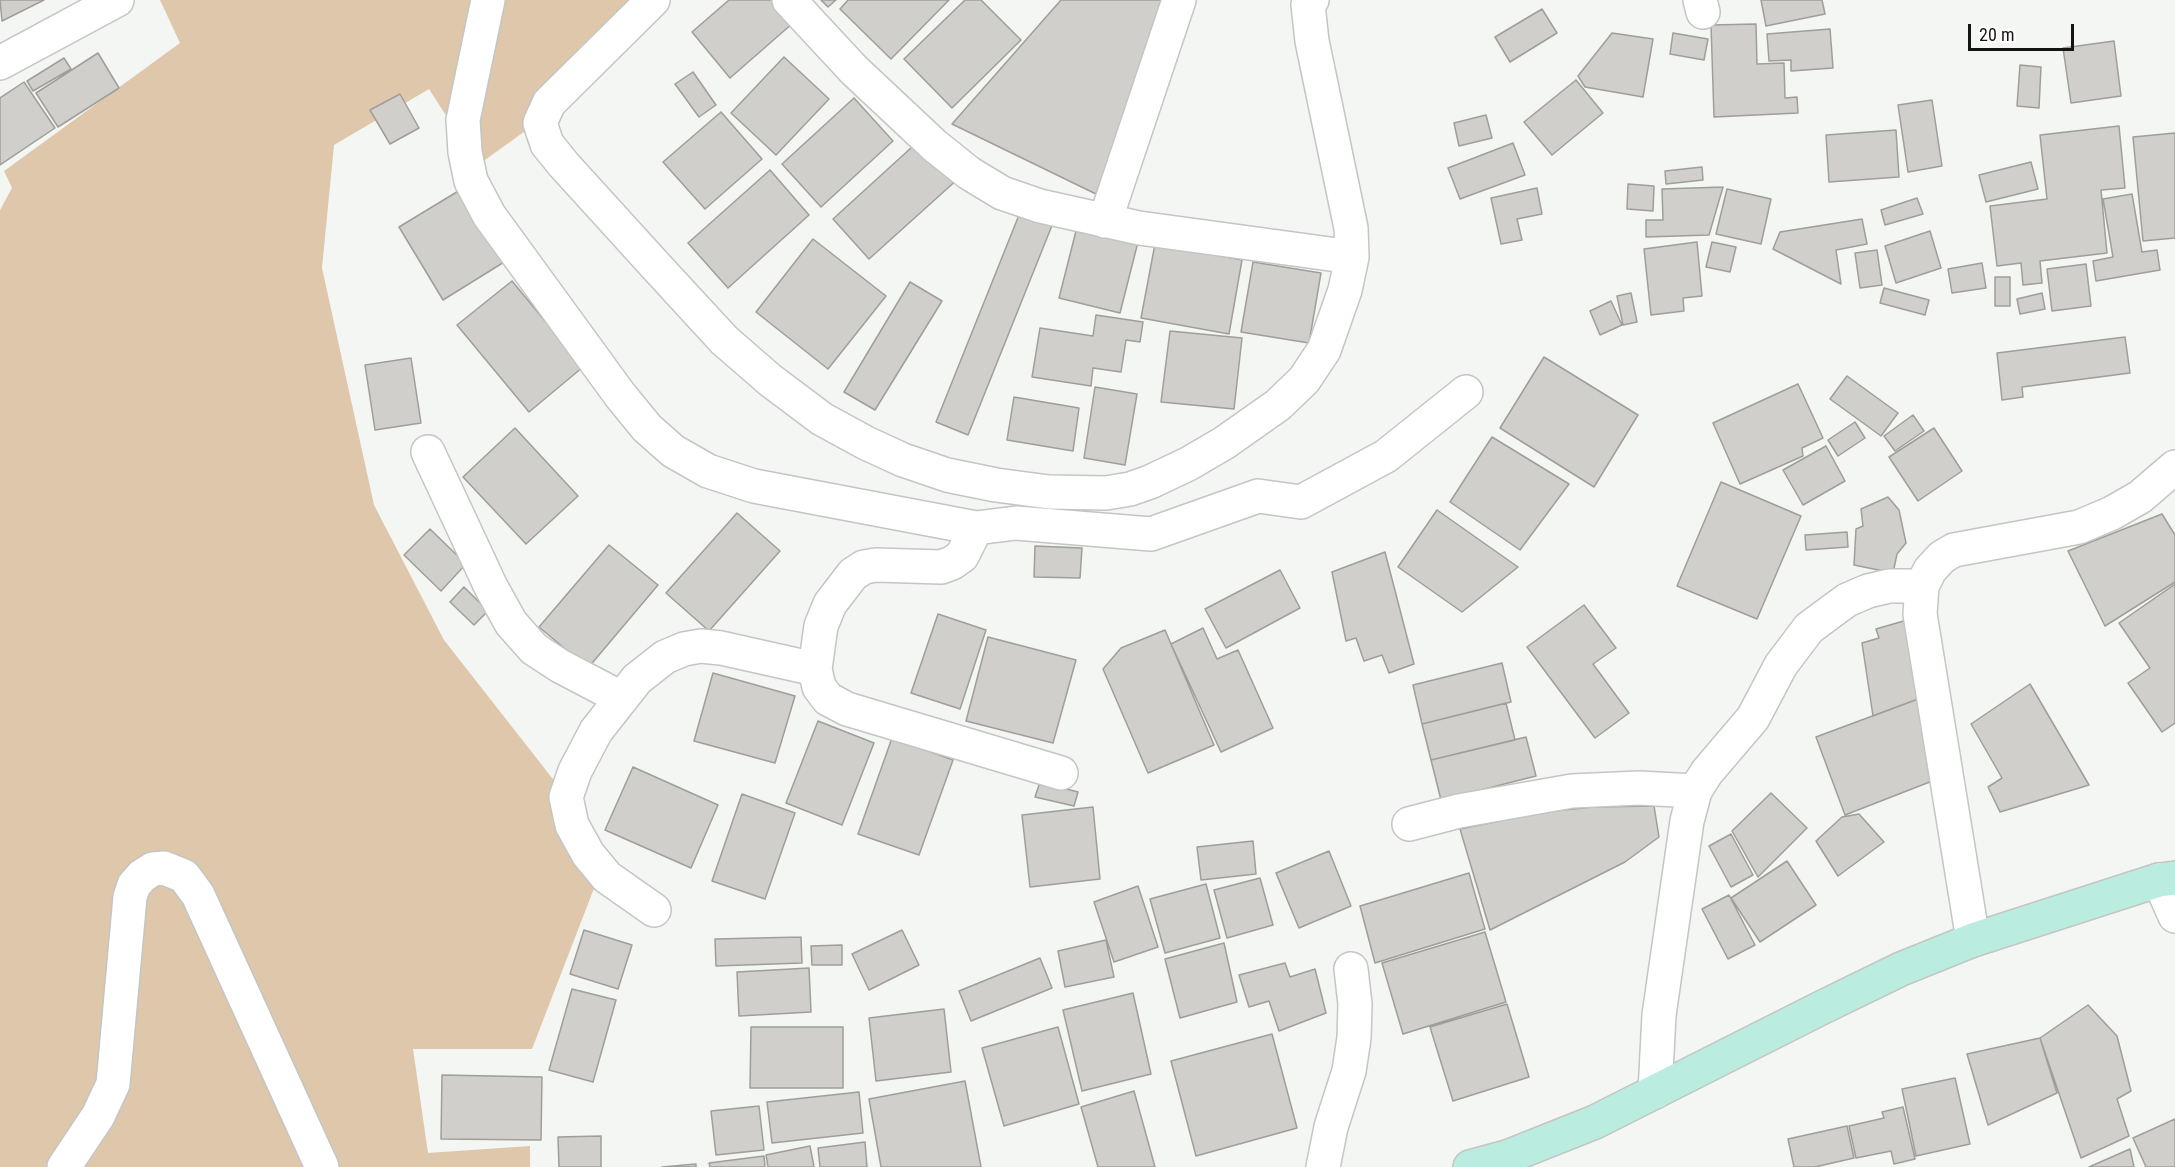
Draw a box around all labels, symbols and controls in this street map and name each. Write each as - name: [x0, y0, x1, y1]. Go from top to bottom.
- scale bar: [1971, 12, 2078, 50]
- text: 20 m: [1979, 24, 2014, 45]

